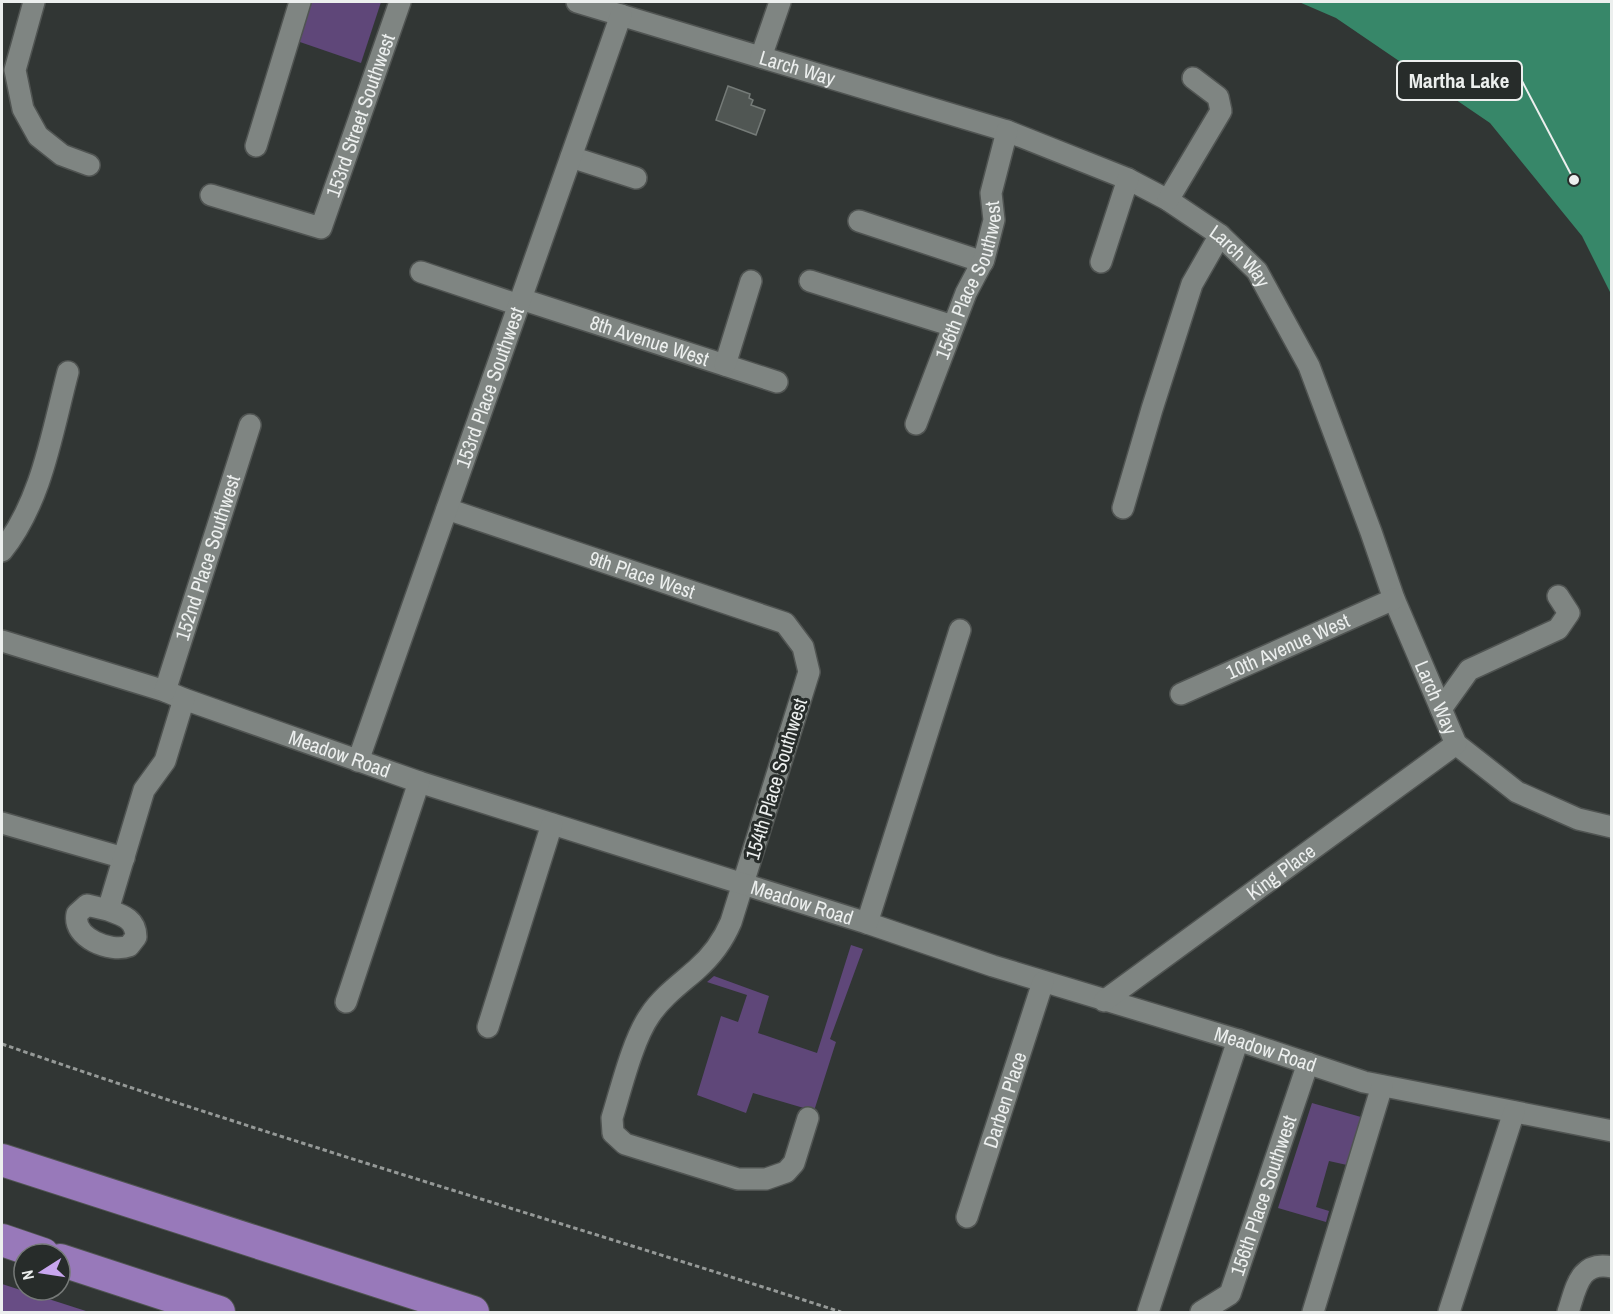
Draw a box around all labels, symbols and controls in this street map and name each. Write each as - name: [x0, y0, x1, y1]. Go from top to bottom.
- street label: 153rd Street Southwest: [319, 30, 401, 201]
- street label: Larch Way: [756, 43, 839, 92]
- callout: Martha Lake: [1397, 61, 1522, 100]
- text: Martha Lake: [1409, 66, 1509, 95]
- street label: 156th Place Southwest: [928, 199, 1007, 363]
- street label: Larch Way: [1205, 218, 1278, 292]
- street label: 153rd Place Southwest: [448, 303, 530, 471]
- street label: 8th Avenue West: [587, 308, 713, 372]
- street label: 152nd Place Southwest: [168, 471, 246, 644]
- street label: 9th Place West: [586, 544, 699, 605]
- street label: 10th Avenue West: [1222, 606, 1354, 685]
- street label: Larch Way: [1409, 656, 1465, 739]
- street label: 154th Place Southwest: [738, 694, 813, 863]
- street label: Meadow Road: [285, 723, 394, 784]
- street label: King Place: [1241, 837, 1321, 906]
- street label: Meadow Road: [748, 873, 857, 931]
- street label: Meadow Road: [1211, 1020, 1320, 1078]
- street label: Darben Place: [976, 1048, 1033, 1151]
- street label: 156th Place Southwest: [1223, 1111, 1303, 1279]
- north arrow: [12, 1242, 72, 1302]
- text: N: [16, 1268, 39, 1282]

